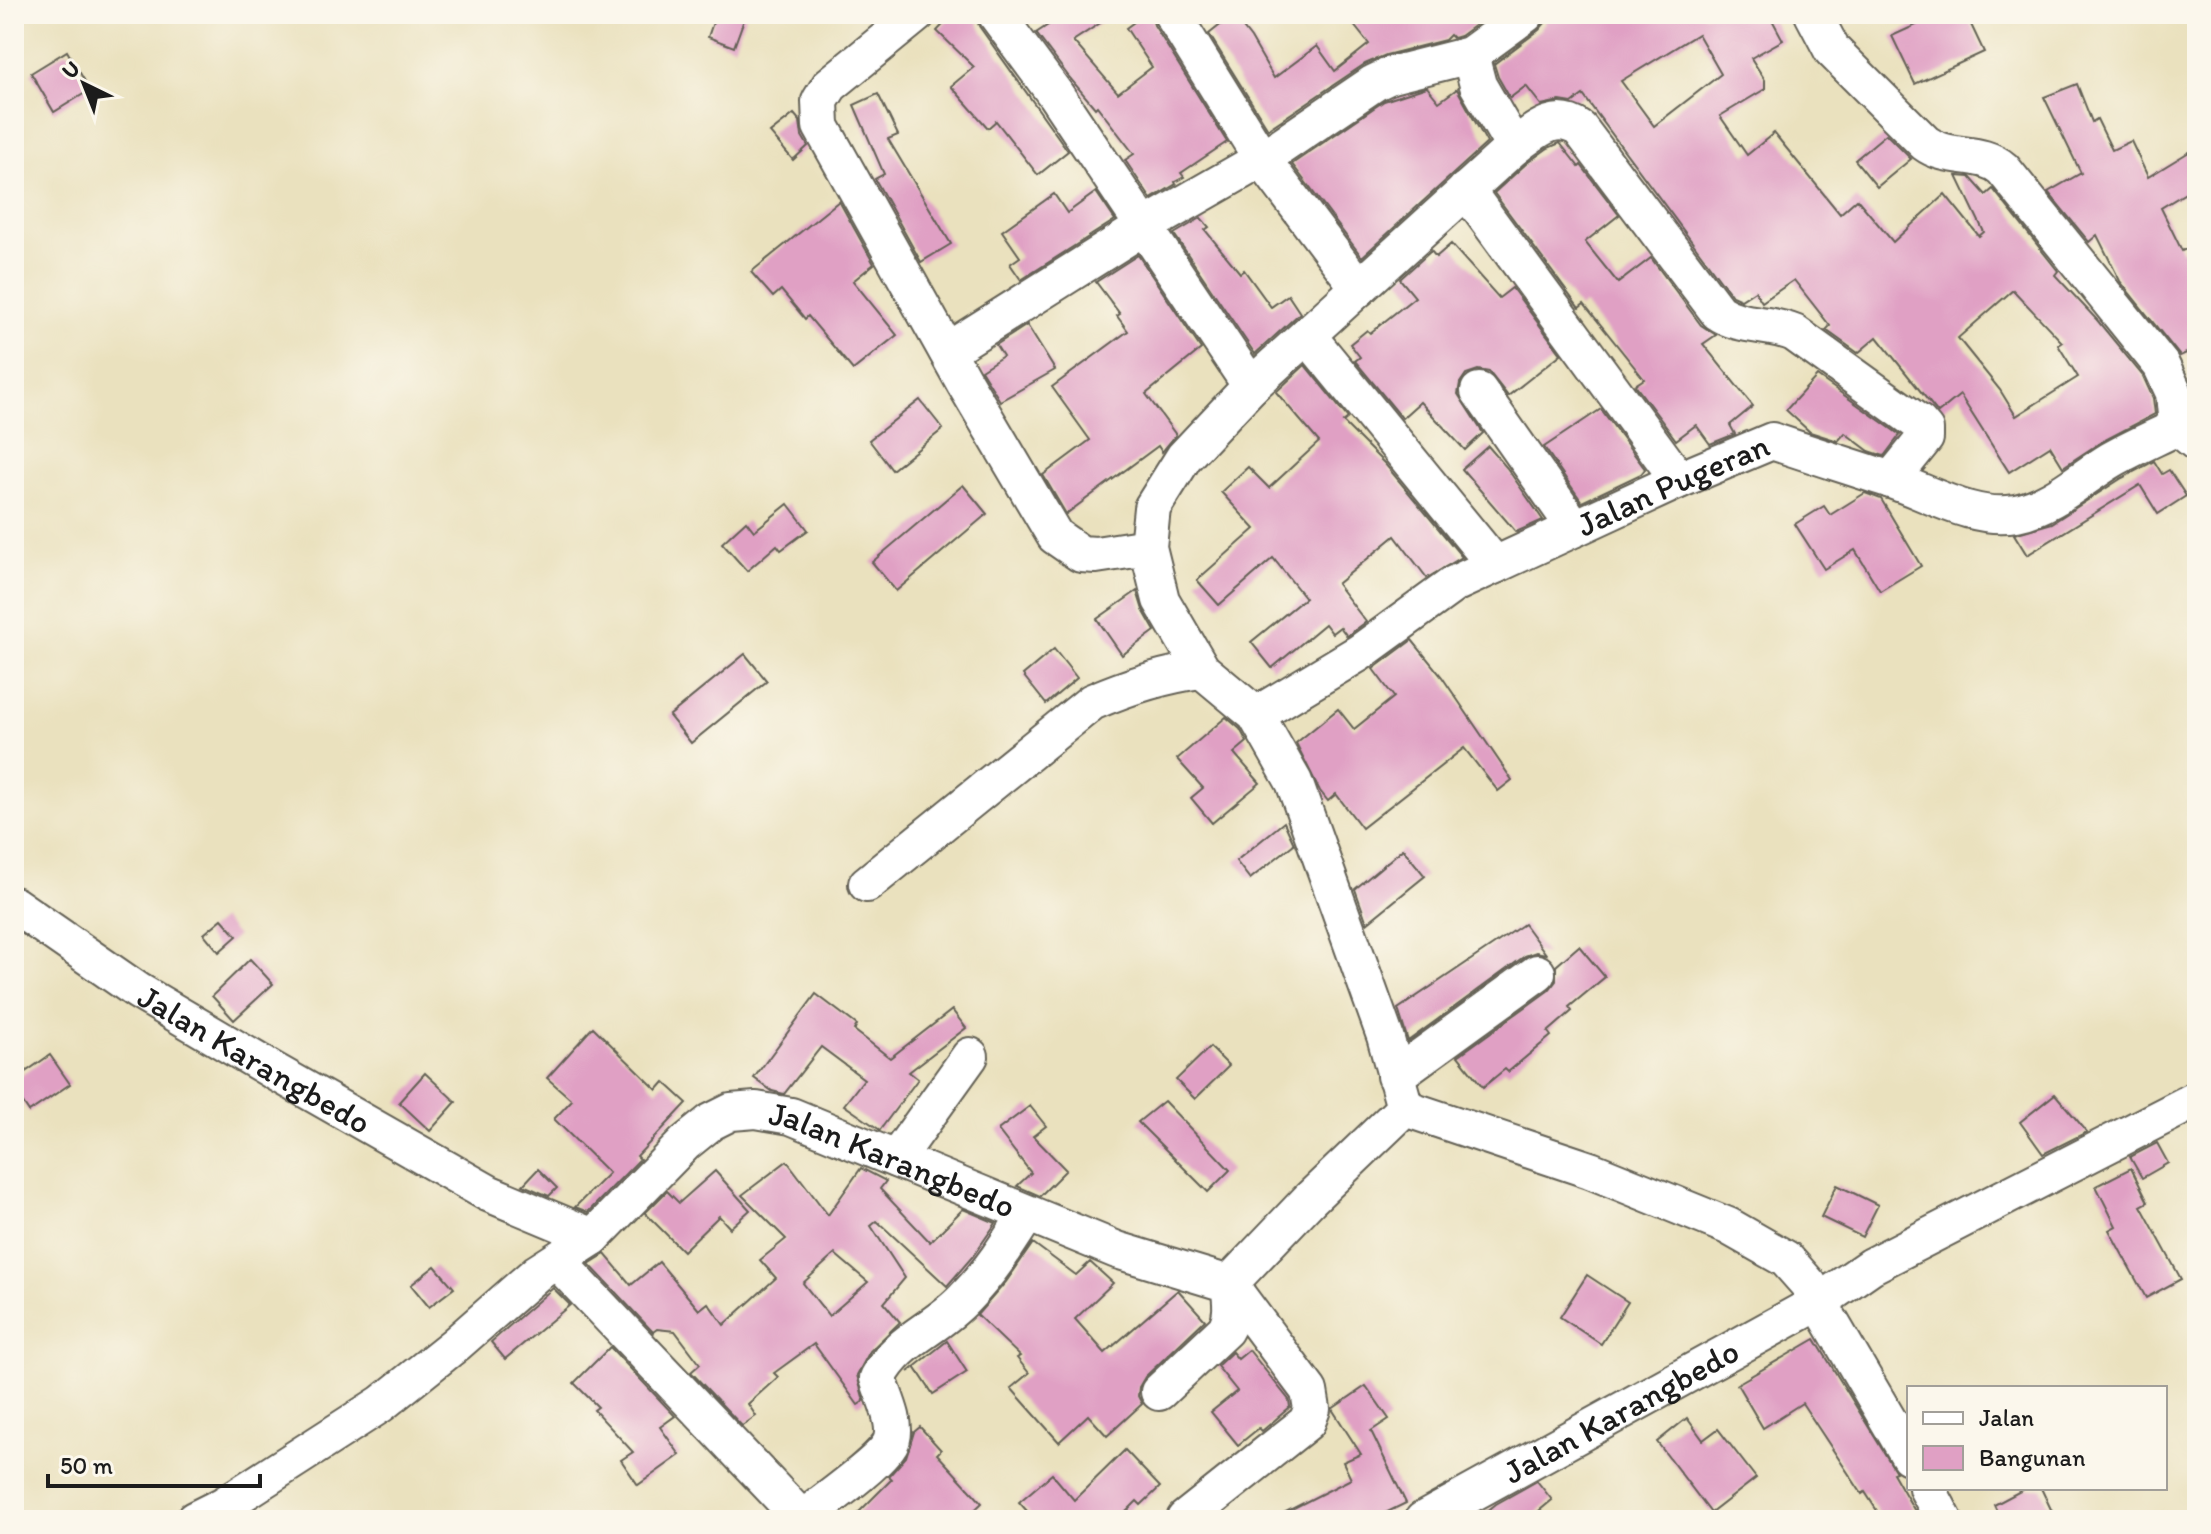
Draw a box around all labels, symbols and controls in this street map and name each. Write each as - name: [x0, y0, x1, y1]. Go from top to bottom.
- north arrow: [44, 44, 124, 124]
- text: U: [56, 55, 85, 85]
- street label: Jalan Pugeran: [1570, 424, 1775, 545]
- street label: Jalan Karangbedo: [131, 975, 378, 1143]
- street label: Jalan Karangbedo: [766, 1092, 1021, 1226]
- street label: Jalan Karangbedo: [1496, 1330, 1746, 1492]
- legend: [1907, 1386, 2167, 1490]
- text: Jalan: [1979, 1403, 2034, 1432]
- scale bar: [48, 1438, 260, 1488]
- text: Bangunan: [1979, 1443, 2086, 1472]
- text: 50 m: [60, 1451, 113, 1480]

